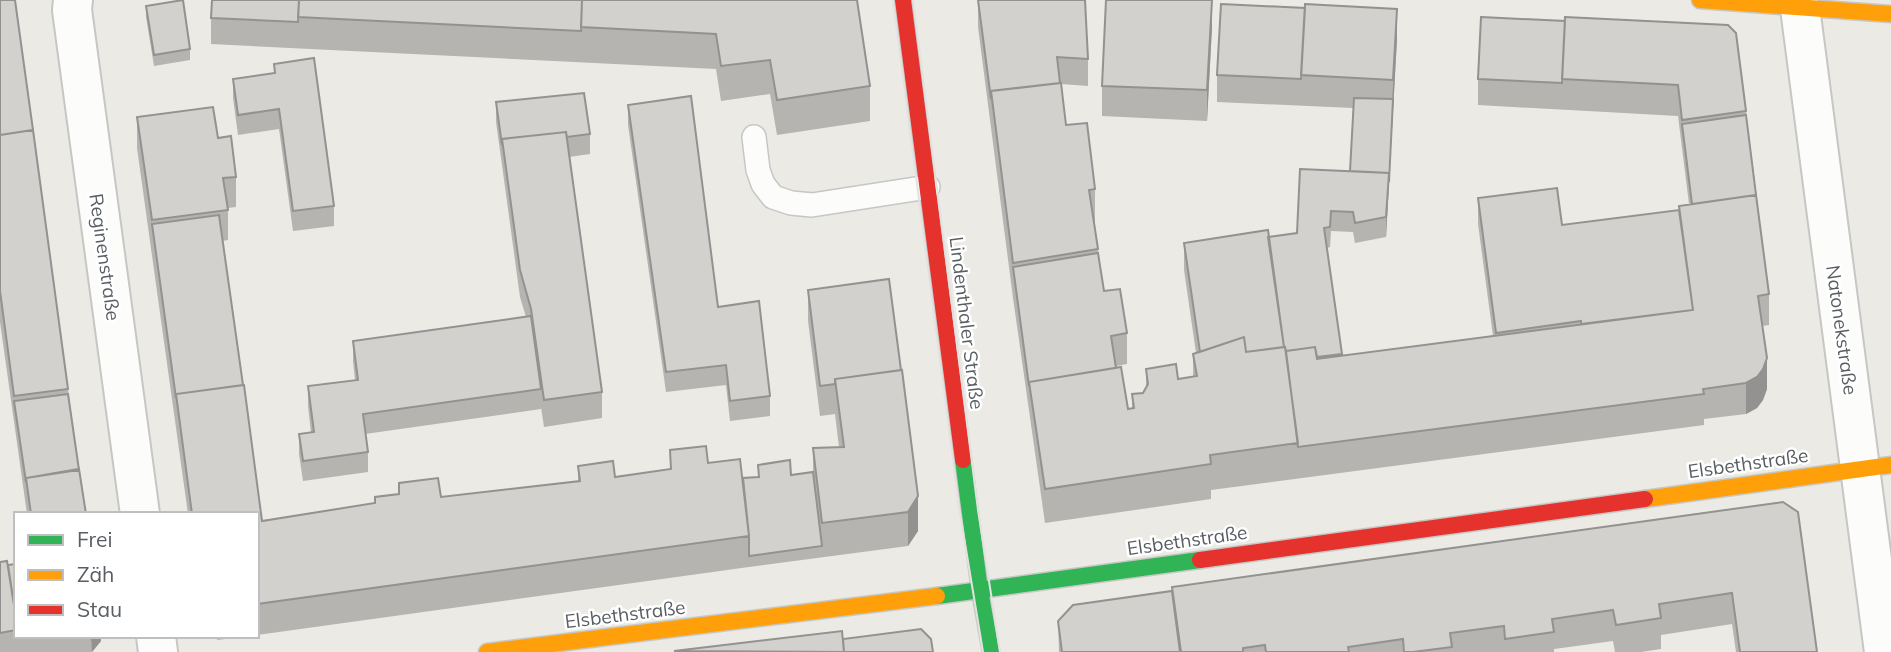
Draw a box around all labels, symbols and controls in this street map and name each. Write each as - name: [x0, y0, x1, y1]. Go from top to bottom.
- street label: Reginenstraße: [84, 192, 126, 322]
- street label: Lindenthaler Straße: [944, 235, 990, 411]
- street label: Natonekstraße: [1821, 264, 1863, 396]
- street label: Elsbethstraße: [1686, 443, 1810, 483]
- legend: [14, 512, 259, 638]
- street label: Elsbethstraße: [1125, 520, 1249, 560]
- text: Frei: [77, 526, 113, 552]
- text: Zäh: [77, 561, 114, 587]
- street label: Elsbethstraße: [563, 595, 687, 633]
- text: Stau: [77, 596, 122, 622]

